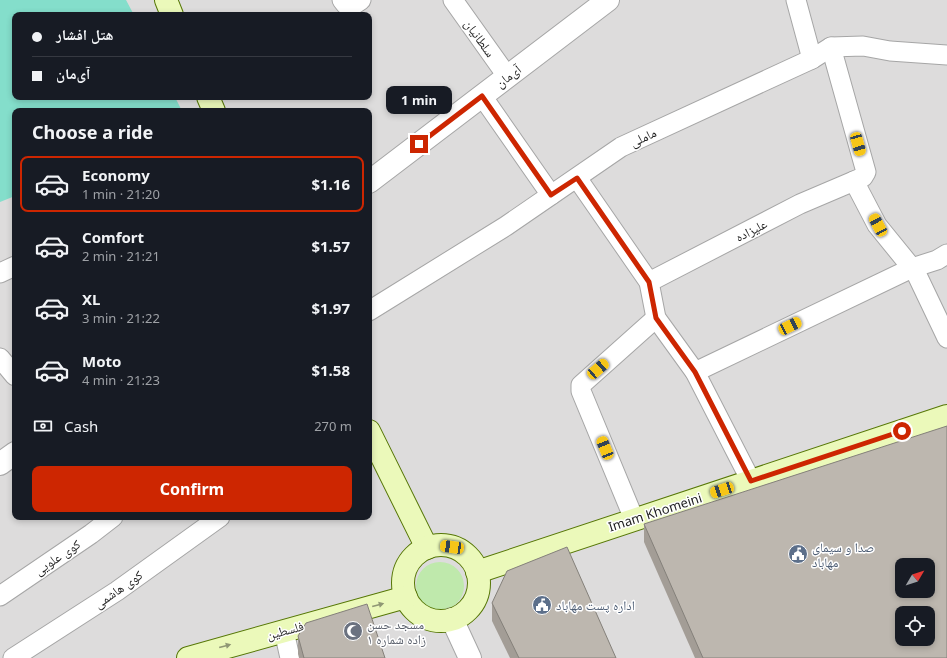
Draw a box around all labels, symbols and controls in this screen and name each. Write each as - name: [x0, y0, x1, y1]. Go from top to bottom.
- street label: سلطانیان: [460, 15, 500, 61]
- text: هتل افشار: [56, 24, 113, 44]
- street label: آی‌مان: [491, 60, 525, 92]
- text: آی‌مان: [56, 63, 90, 83]
- callout: 1 min: [386, 86, 452, 114]
- text: 1 min: [401, 91, 437, 109]
- text: Choose a ride: [32, 120, 153, 144]
- street label: ماملی: [627, 123, 659, 151]
- car: [849, 131, 867, 157]
- route end: [410, 135, 428, 153]
- text: Economy: [82, 165, 150, 185]
- icon: car: [34, 166, 70, 202]
- text: $1.16: [311, 174, 350, 194]
- text: 1 min · 21:20: [82, 185, 160, 203]
- car: [867, 212, 889, 238]
- street label: علیزاده: [732, 214, 770, 246]
- text: Comfort: [82, 227, 144, 247]
- icon: car: [34, 228, 70, 264]
- text: $1.57: [311, 236, 350, 256]
- text: 2 min · 21:21: [82, 247, 160, 265]
- text: XL: [82, 289, 100, 309]
- icon: car: [34, 290, 70, 326]
- text: $1.97: [311, 298, 350, 318]
- text: 3 min · 21:22: [82, 309, 160, 327]
- car: [777, 315, 803, 337]
- text: Moto: [82, 351, 121, 371]
- icon: car: [34, 352, 70, 388]
- car: [585, 357, 611, 381]
- text: $1.58: [311, 360, 350, 380]
- text: 4 min · 21:23: [82, 371, 160, 389]
- icon: cash: [32, 415, 54, 437]
- text: Cash: [64, 416, 98, 436]
- text: 270 m: [314, 417, 352, 435]
- route start: [893, 422, 911, 440]
- car: [595, 435, 615, 461]
- button: Confirm: [32, 466, 352, 512]
- car: [709, 481, 735, 499]
- street label: Imam Khomeini: [606, 488, 704, 536]
- street label: کوی علویی: [30, 535, 84, 579]
- place label: صدا و سیمای مهاباد: [812, 538, 874, 571]
- car: [439, 539, 465, 555]
- public building icon: صدا و سیمای مهاباد: [787, 543, 809, 565]
- north arrow: [895, 558, 935, 598]
- map controls: [895, 558, 935, 646]
- street label: کوی هاشمی: [90, 565, 146, 612]
- public building icon: اداره پست مهاباد: [531, 594, 553, 616]
- place label: اداره پست مهاباد: [556, 596, 635, 614]
- one-way arrow: [372, 602, 384, 608]
- button: locate: [895, 606, 935, 646]
- place label: مسجد حسن زاده شماره ۱: [367, 615, 426, 648]
- street label: فلسطین: [264, 616, 306, 644]
- mosque icon: مسجد حسن زاده شماره ۱: [342, 620, 364, 642]
- one-way arrow: [219, 643, 232, 649]

